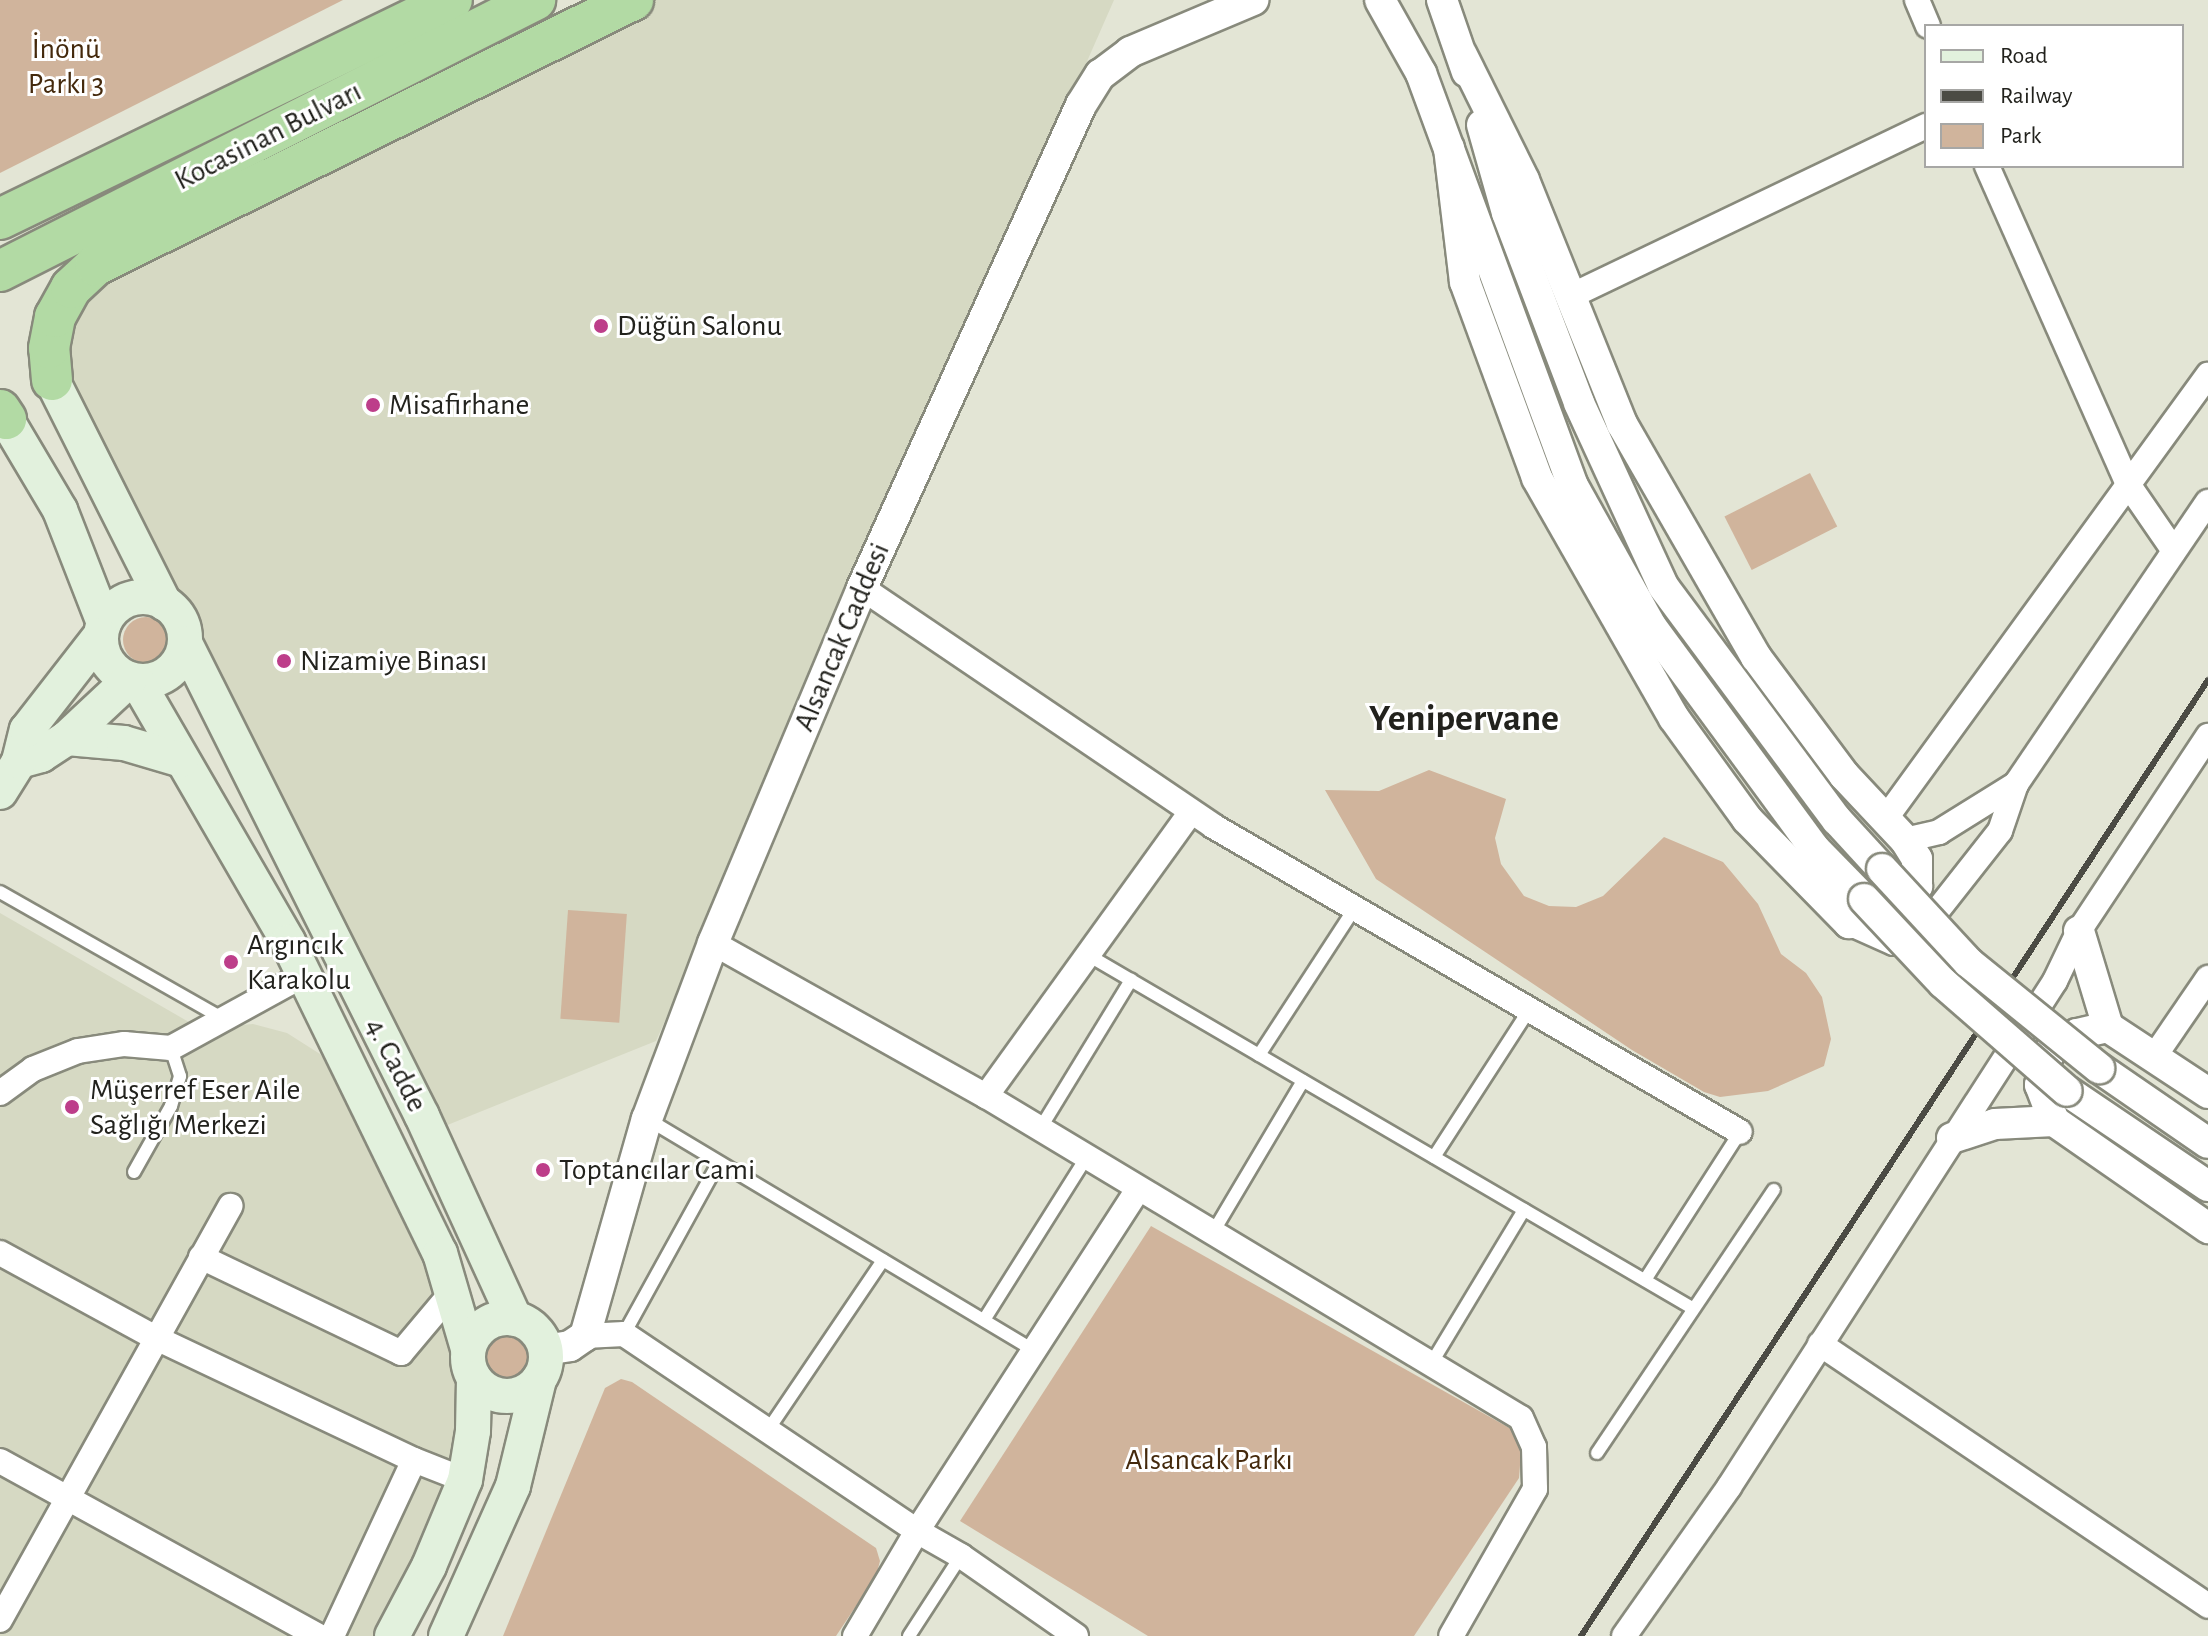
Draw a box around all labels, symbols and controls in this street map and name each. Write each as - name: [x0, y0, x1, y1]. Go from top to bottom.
- legend: [1924, 24, 2184, 168]
- park label: İnönü Parkı 3: [28, 31, 104, 102]
- text: Road: [2000, 44, 2048, 68]
- street label: Kocasinan Bulvarı: [169, 73, 367, 199]
- text: Railway: [2000, 84, 2072, 108]
- text: Park: [2000, 124, 2041, 148]
- place label: Düğün Salonu: [617, 308, 782, 344]
- marker: Düğün Salonu: [592, 317, 610, 335]
- place label: Misafirhane: [389, 387, 529, 423]
- marker: Misafirhane: [364, 396, 382, 414]
- street label: Alsancak Caddesi: [786, 537, 898, 737]
- place label: Nizamiye Binası: [300, 643, 487, 679]
- marker: Nizamiye Binası: [275, 652, 293, 670]
- district label: Yenipervane: [1369, 697, 1559, 743]
- place label: Argıncık Karakolu: [247, 927, 351, 998]
- marker: Argıncık Karakolu: [222, 953, 240, 971]
- street label: 4. Cadde: [357, 1012, 435, 1118]
- place label: Müşerref Eser Aile Sağlığı Merkezi: [90, 1072, 300, 1142]
- marker: Müşerref Eser Aile Sağlığı Merkezi: [61, 1096, 83, 1118]
- place label: Toptancılar Cami: [559, 1152, 755, 1188]
- marker: Toptancılar Cami: [534, 1161, 552, 1179]
- park label: Alsancak Parkı: [1125, 1442, 1293, 1478]

